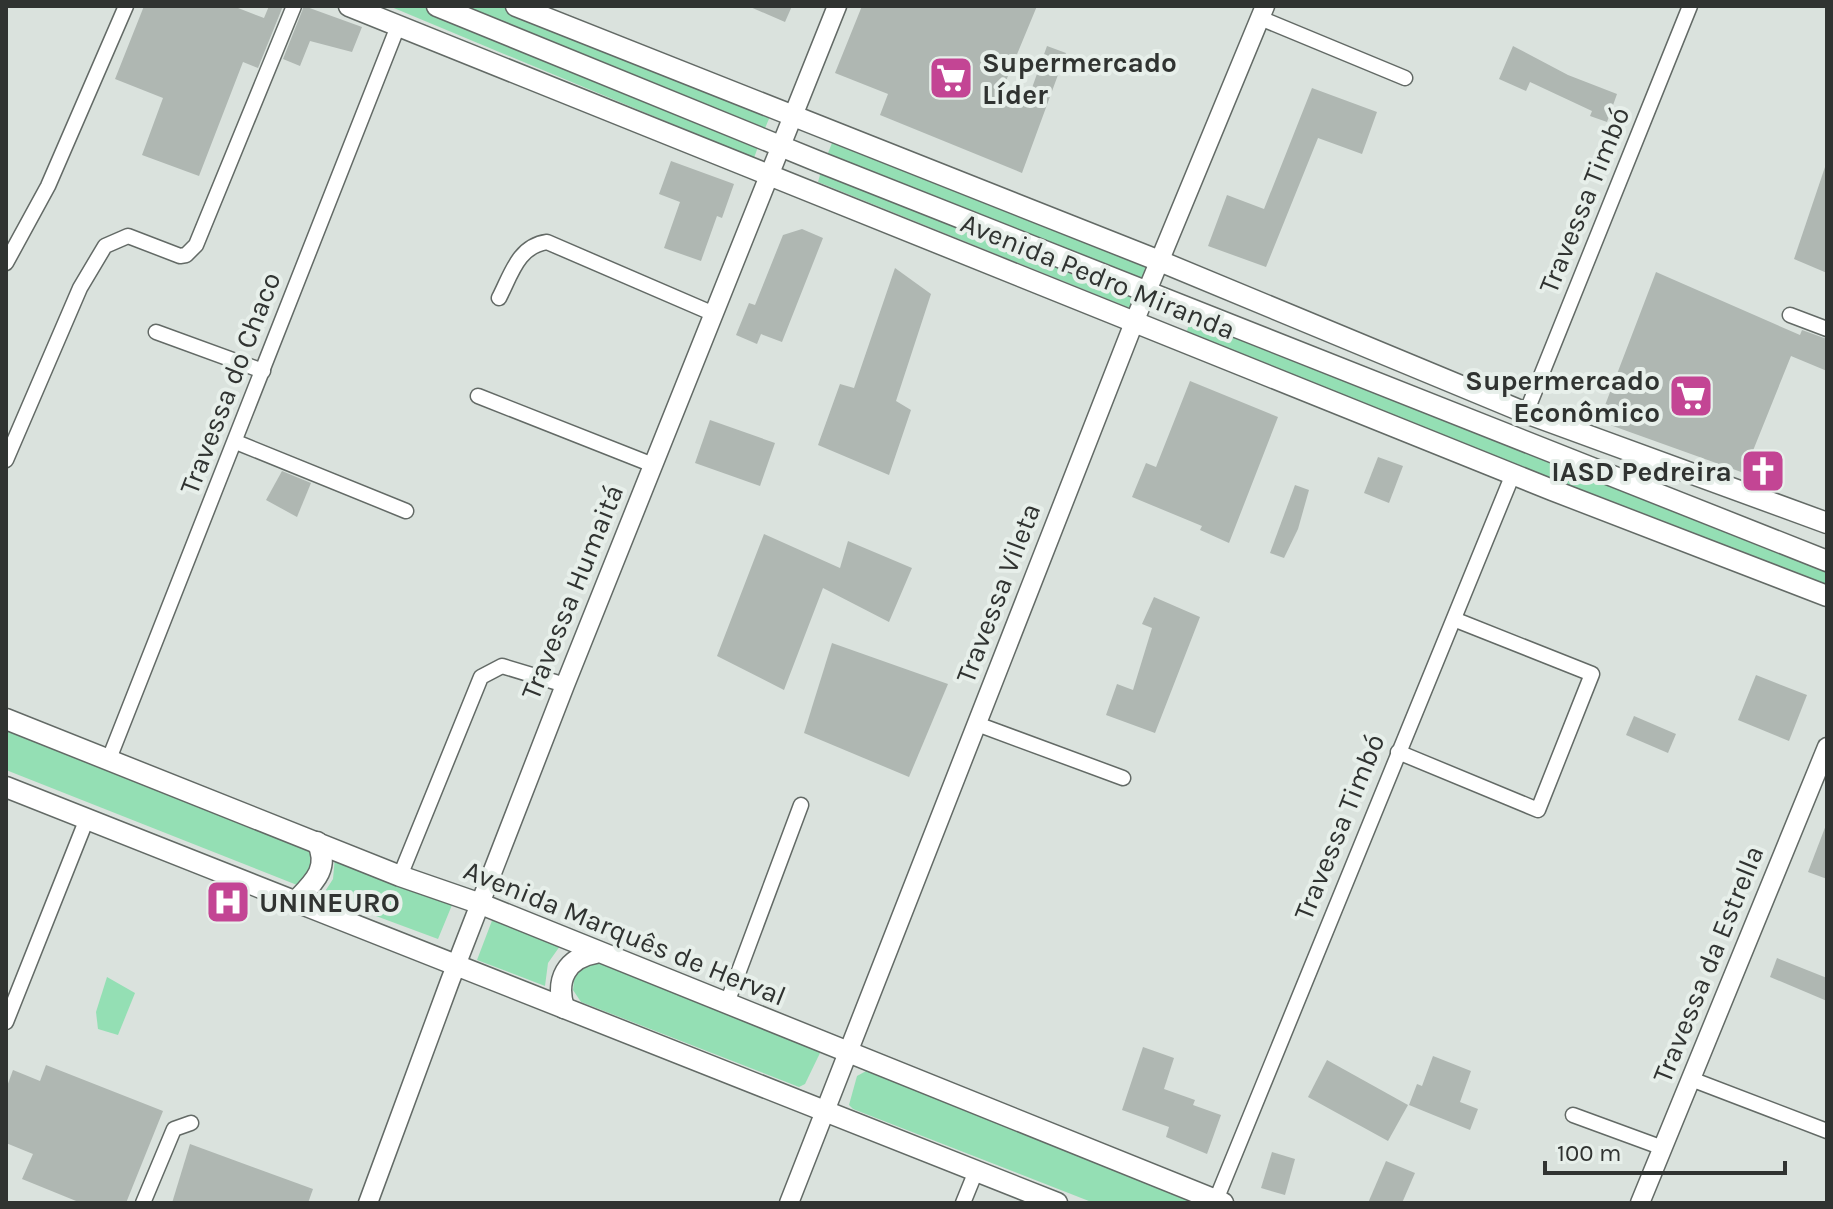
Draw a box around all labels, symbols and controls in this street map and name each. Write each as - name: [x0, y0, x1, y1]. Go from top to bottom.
- place label: Supermercado Líder: [982, 46, 1177, 111]
- supermarket icon: Supermercado Líder: [927, 54, 975, 102]
- street label: Travessa Timbó: [1532, 102, 1636, 298]
- street label: Avenida Pedro Miranda: [956, 206, 1240, 346]
- street label: Travessa do Chaco: [172, 267, 288, 499]
- place label: Supermercado Econômico: [1465, 364, 1660, 429]
- supermarket icon: Supermercado Econômico: [1667, 372, 1715, 420]
- church icon: IASD Pedreira: [1739, 447, 1787, 495]
- place label: IASD Pedreira: [1551, 455, 1732, 488]
- street label: Travessa Humaitá: [514, 480, 630, 704]
- street label: Travessa Vileta: [949, 499, 1047, 687]
- street label: Travessa Timbó: [1287, 729, 1391, 925]
- street label: Travessa da Estrella: [1645, 841, 1771, 1087]
- street label: Avenida Marquês de Herval: [459, 853, 791, 1013]
- hospital icon: UNINEURO: [204, 878, 252, 926]
- place label: UNINEURO: [259, 886, 400, 919]
- scale bar: [1545, 1125, 1785, 1175]
- text: 100 m: [1557, 1139, 1622, 1167]

